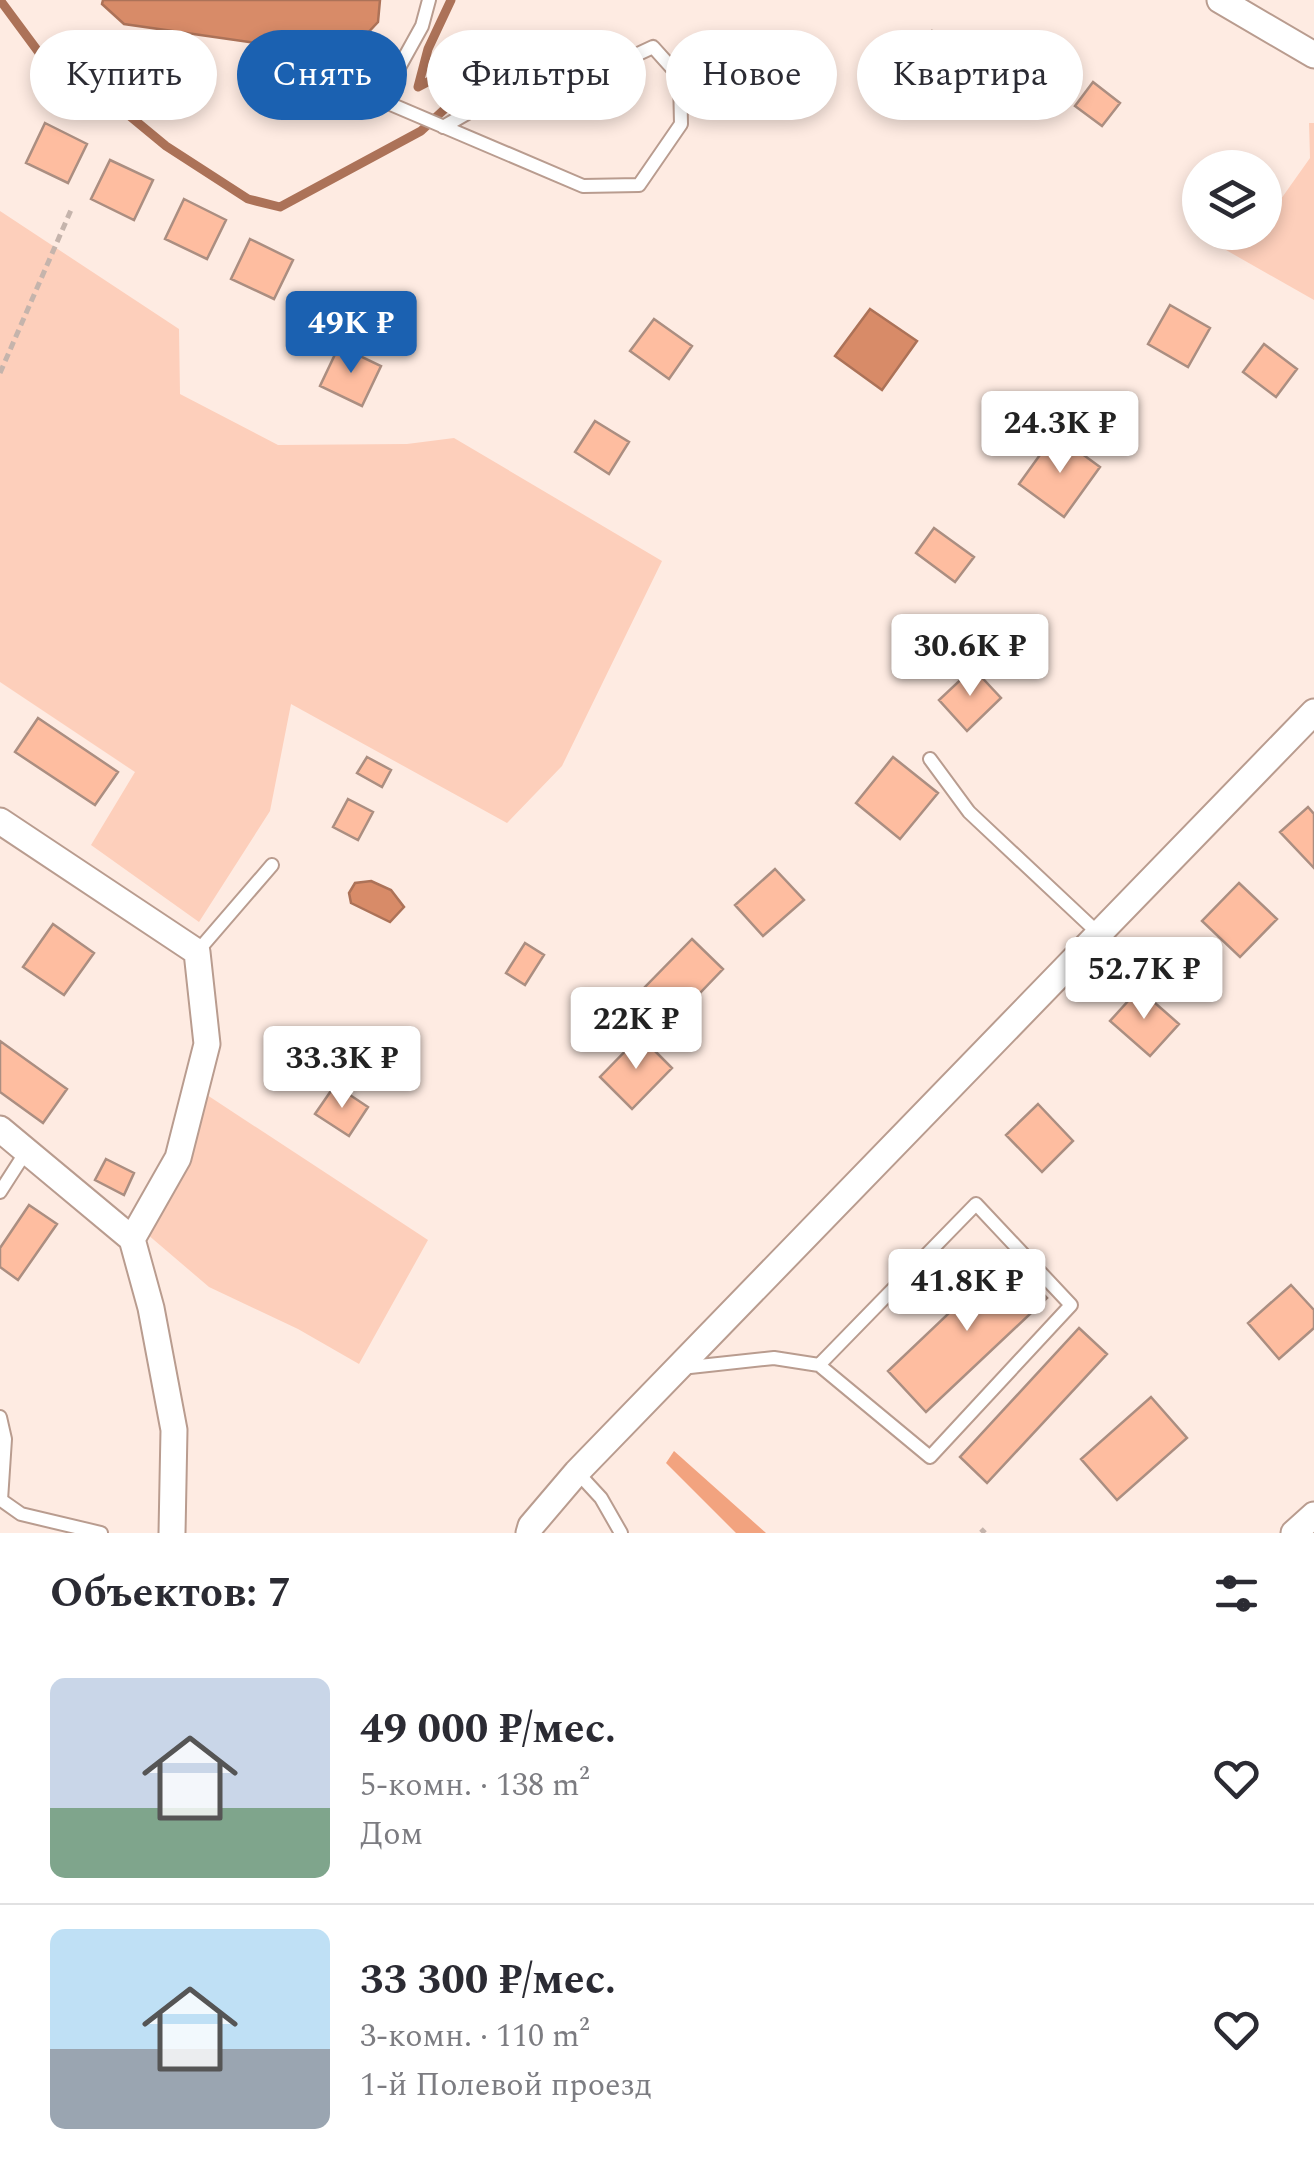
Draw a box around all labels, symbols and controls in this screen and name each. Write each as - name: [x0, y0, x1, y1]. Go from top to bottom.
- chip: Купить: [30, 30, 217, 120]
- chip: Снять: [237, 30, 407, 120]
- chip: Фильтры: [427, 30, 646, 120]
- chip: Новое: [666, 30, 837, 120]
- chip: Квартира: [857, 30, 1083, 120]
- map controls: [1182, 150, 1282, 250]
- button: layers: [1182, 150, 1282, 250]
- pin: 49K ₽: [281, 291, 421, 376]
- text: 49K ₽: [308, 299, 394, 348]
- pin: 24.3K ₽: [968, 391, 1152, 476]
- text: 24.3K ₽: [1003, 399, 1117, 448]
- pin: 30.6K ₽: [878, 614, 1062, 699]
- text: 30.6K ₽: [913, 622, 1027, 671]
- pin: 52.7K ₽: [1052, 937, 1236, 1022]
- text: 52.7K ₽: [1087, 945, 1201, 994]
- pin: 22K ₽: [566, 987, 706, 1072]
- text: 22K ₽: [593, 995, 679, 1044]
- pin: 33.3K ₽: [250, 1026, 434, 1111]
- text: 33.3K ₽: [285, 1034, 399, 1083]
- pin: 41.8K ₽: [875, 1249, 1059, 1334]
- text: 41.8K ₽: [910, 1257, 1024, 1306]
- text: Объектов: 7: [50, 1562, 291, 1625]
- icon: filters: [1209, 1566, 1264, 1621]
- text: 49 000 ₽/мес.: [360, 1698, 616, 1761]
- icon: home: [130, 1718, 250, 1838]
- icon: heart: [1209, 1751, 1264, 1806]
- text: 5-комн. · 138 m²: [360, 1761, 590, 1810]
- text: Дом: [360, 1810, 423, 1859]
- text: 33 300 ₽/мес.: [360, 1949, 616, 2012]
- icon: home: [130, 1969, 250, 2089]
- icon: heart: [1209, 2002, 1264, 2057]
- text: 3-комн. · 110 m²: [360, 2012, 590, 2061]
- text: 1-й Полевой проезд: [360, 2061, 652, 2110]

